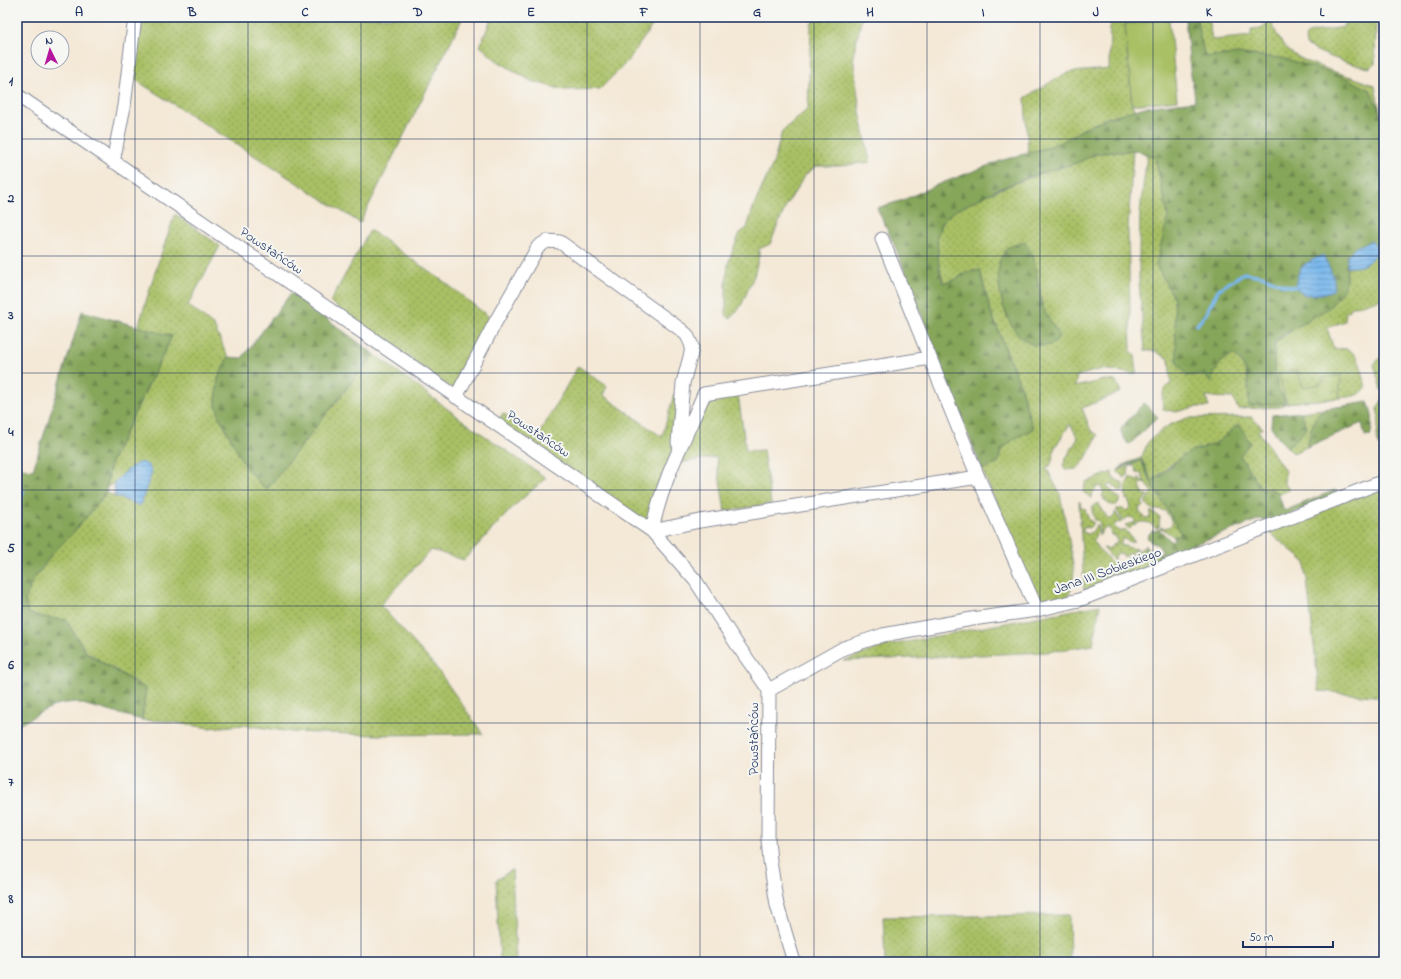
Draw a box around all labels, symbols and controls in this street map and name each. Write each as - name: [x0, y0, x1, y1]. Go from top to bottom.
- text: A: [75, 3, 83, 22]
- text: B: [187, 3, 197, 22]
- text: C: [301, 3, 309, 22]
- text: D: [412, 3, 423, 22]
- text: E: [527, 3, 535, 22]
- text: F: [639, 3, 649, 22]
- text: G: [753, 3, 761, 22]
- text: H: [866, 3, 874, 22]
- text: I: [981, 3, 985, 22]
- text: J: [1093, 3, 1099, 22]
- text: K: [1206, 3, 1213, 22]
- text: L: [1320, 3, 1326, 22]
- north arrow: [30, 30, 70, 70]
- text: N: [45, 33, 54, 49]
- text: 1: [9, 72, 14, 91]
- text: 2: [7, 189, 15, 208]
- street label: Powstańców: [235, 222, 307, 280]
- text: 3: [7, 306, 14, 325]
- street label: Powstańców: [502, 405, 574, 463]
- text: 4: [7, 423, 14, 442]
- text: 5: [7, 539, 15, 558]
- street label: Jana III Sobieskiego: [1051, 542, 1165, 602]
- text: 6: [7, 656, 14, 675]
- street label: Powstańców: [744, 703, 765, 775]
- text: 7: [8, 773, 14, 792]
- text: 8: [8, 890, 14, 909]
- scale bar: [1243, 923, 1333, 949]
- text: 50 m: [1249, 929, 1273, 947]

